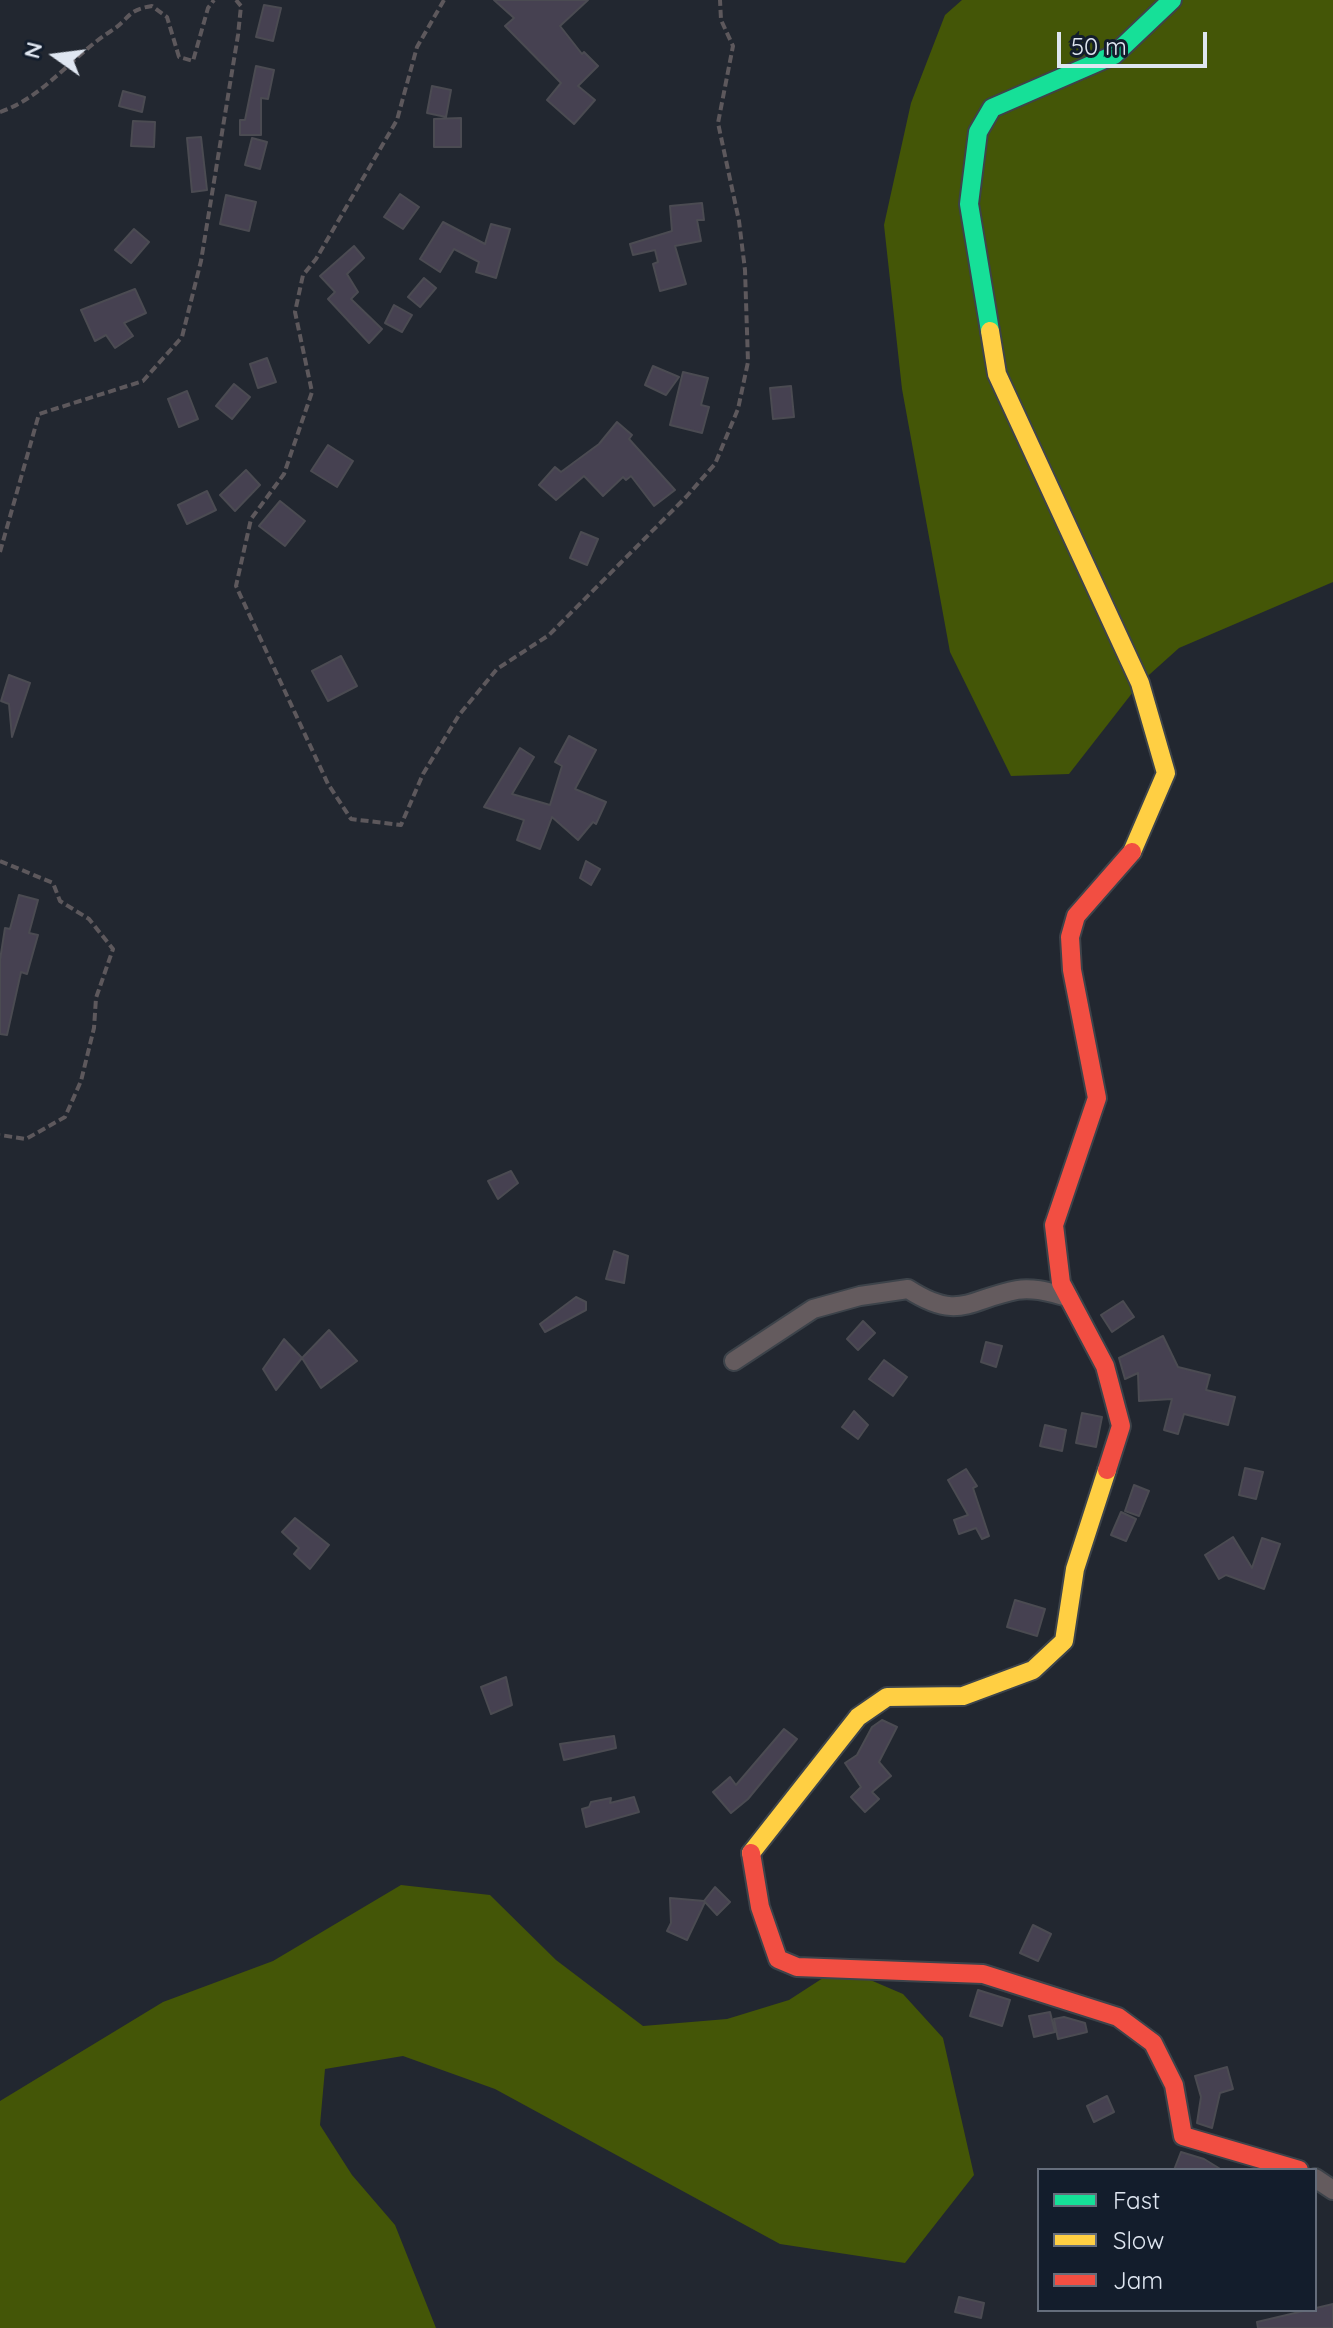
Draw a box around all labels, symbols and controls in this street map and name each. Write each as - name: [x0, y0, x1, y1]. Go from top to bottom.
- north arrow: [16, 16, 96, 96]
- scale bar: [1061, 16, 1211, 66]
- text: 50 m: [1071, 31, 1127, 61]
- text: N: [17, 39, 48, 61]
- legend: [1037, 2168, 1317, 2312]
- text: Fast: [1113, 2185, 1160, 2215]
- text: Slow: [1113, 2225, 1164, 2255]
- text: Jam: [1113, 2265, 1163, 2295]

